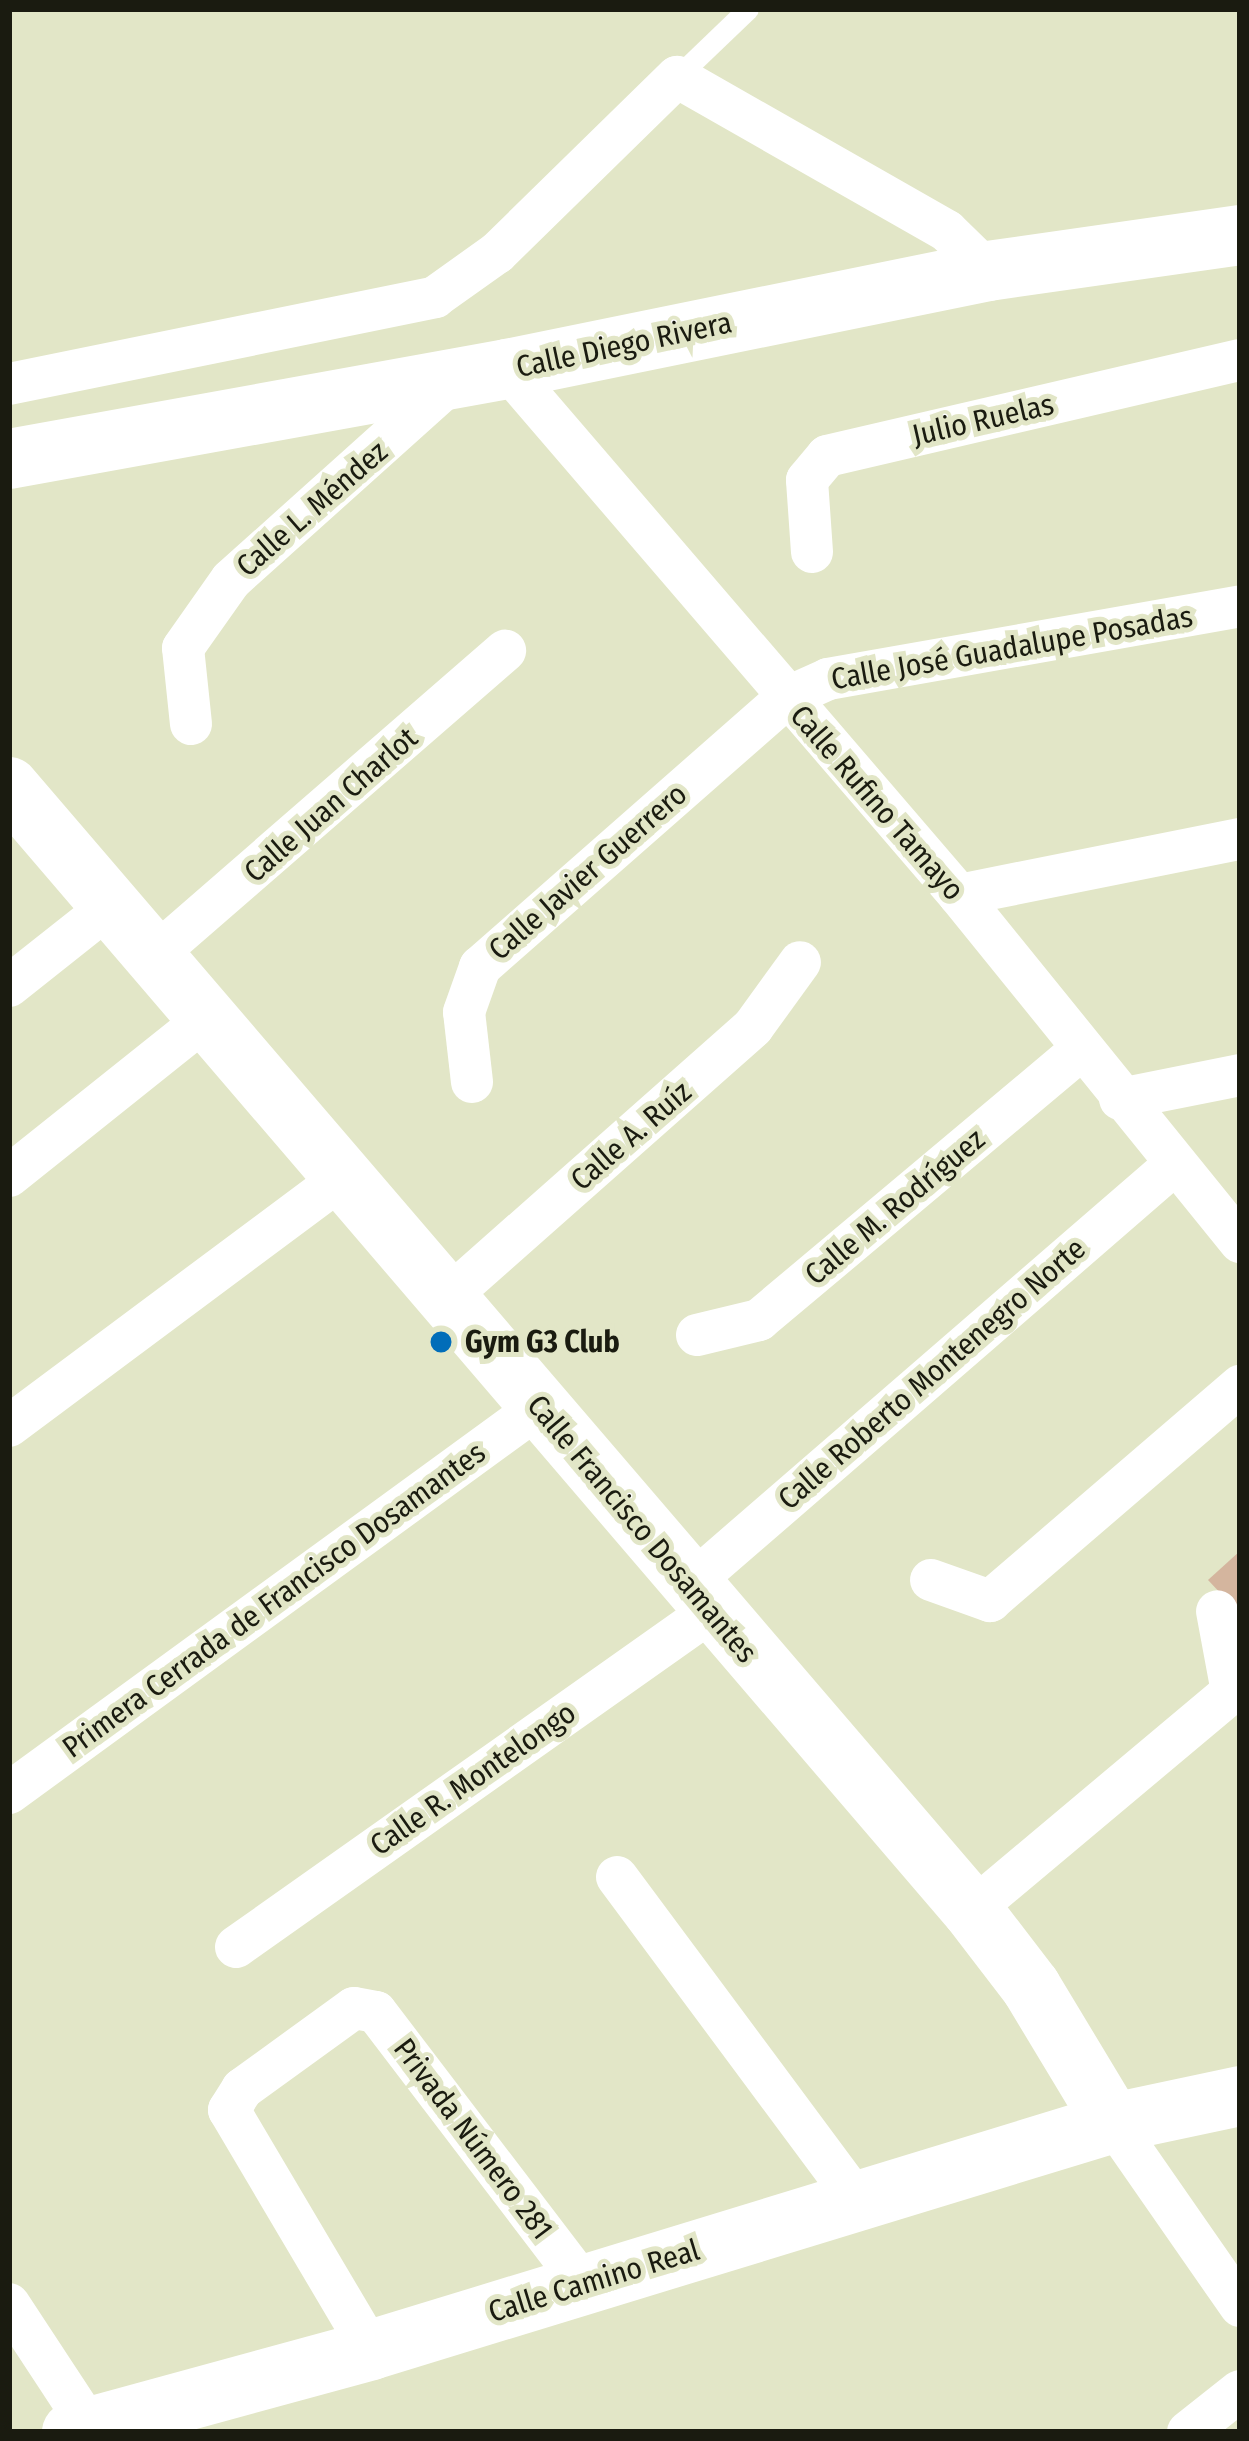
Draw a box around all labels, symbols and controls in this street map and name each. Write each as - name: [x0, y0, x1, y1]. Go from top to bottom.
- street label: Calle Diego Rivera: [513, 305, 735, 385]
- street label: Julio Ruelas: [909, 386, 1057, 454]
- street label: Calle L. Méndez: [229, 434, 395, 584]
- street label: Calle José Guadalupe Posadas: [829, 598, 1195, 698]
- street label: Calle Rufino Tamayo: [782, 698, 972, 908]
- street label: Calle Juan Charlot: [237, 720, 425, 890]
- street label: Calle Javier Guerrero: [482, 776, 694, 968]
- street label: Calle A. Ruíz: [563, 1074, 699, 1198]
- street label: Calle M. Rodríguez: [798, 1121, 992, 1293]
- street label: Calle Roberto Montenegro Norte: [771, 1231, 1093, 1517]
- place label: Gym G3 Club: [465, 1324, 620, 1360]
- marker: Gym G3 Club: [428, 1329, 454, 1355]
- street label: Calle Francisco Dosamantes: [519, 1388, 765, 1670]
- street label: Primera Cerrada de Francisco Dosamantes: [56, 1434, 492, 1766]
- street label: Calle R. Montelongo: [363, 1695, 583, 1863]
- street label: Privada Número 281: [386, 2032, 560, 2246]
- street label: Calle Camino Real: [484, 2232, 704, 2330]

